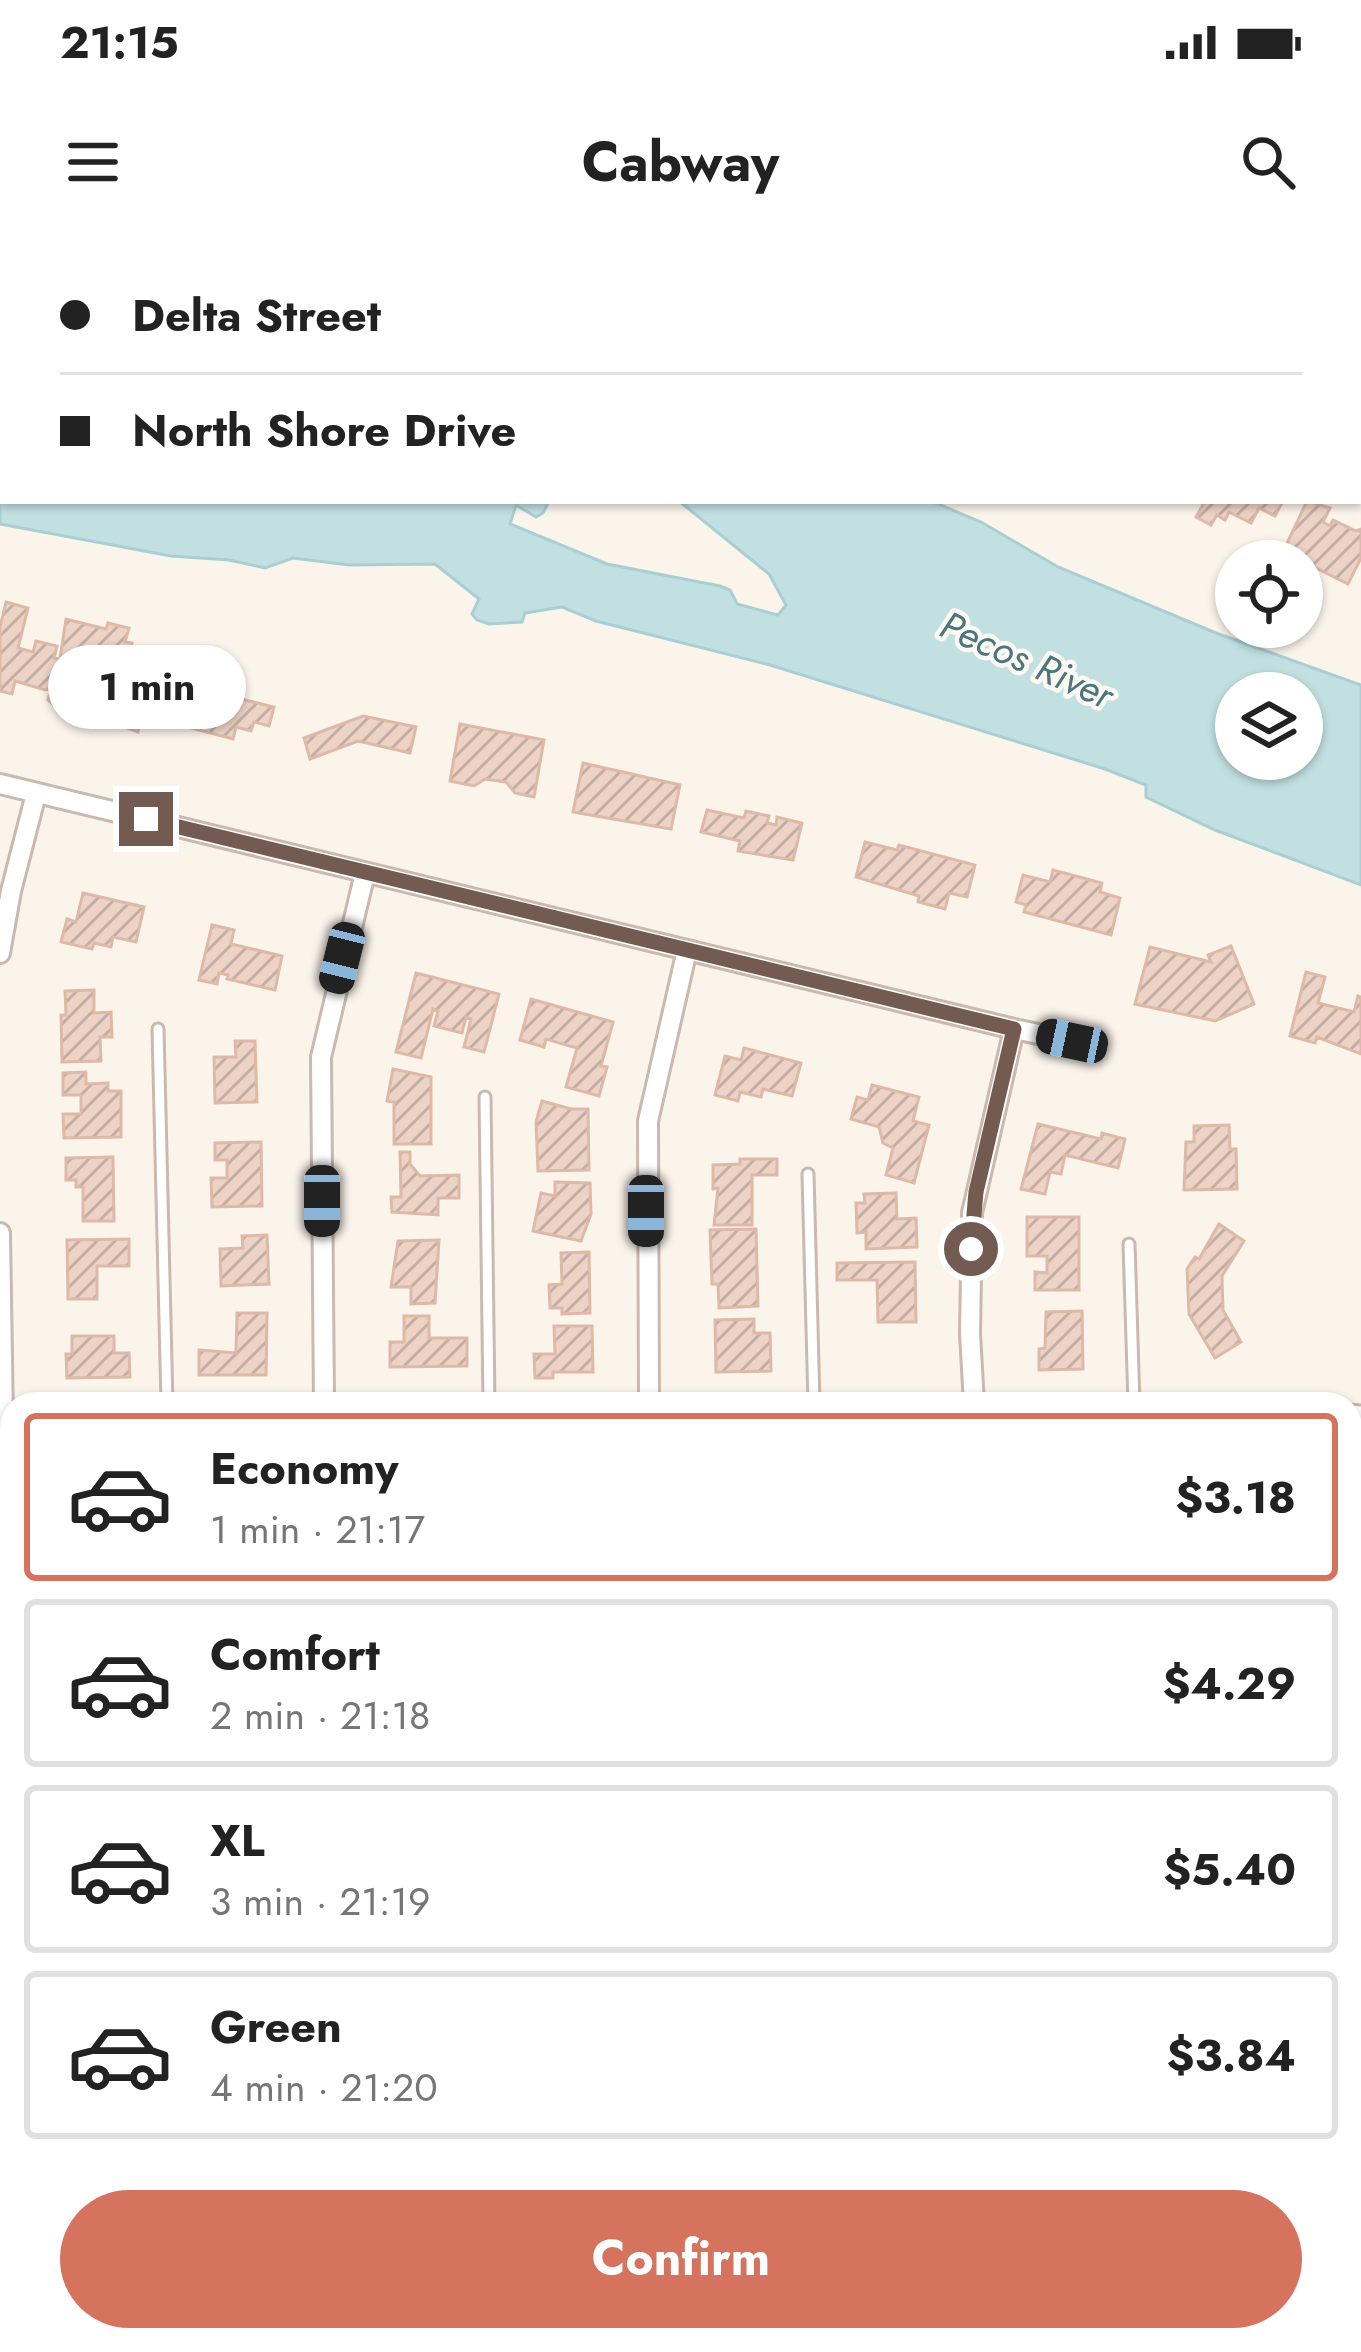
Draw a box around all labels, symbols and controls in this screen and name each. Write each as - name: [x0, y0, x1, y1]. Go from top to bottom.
- text: 21:15: [60, 10, 179, 75]
- text: Cabway: [582, 123, 779, 201]
- icon: menu: [60, 129, 126, 195]
- icon: search: [1235, 129, 1301, 195]
- text: Delta Street: [132, 283, 381, 348]
- text: North Shore Drive: [132, 398, 516, 463]
- map controls: [1215, 540, 1323, 780]
- button: locate: [1215, 540, 1323, 648]
- water label: Pecos River: [931, 596, 1125, 724]
- callout: 1 min: [47, 645, 245, 729]
- text: 1 min: [99, 658, 195, 715]
- button: layers: [1215, 672, 1323, 780]
- route end: [119, 792, 173, 846]
- car: [316, 919, 368, 997]
- car: [1033, 1016, 1111, 1066]
- car: [304, 1165, 340, 1237]
- car: [628, 1175, 664, 1247]
- route start: [944, 1222, 998, 1276]
- text: Economy: [210, 1436, 398, 1501]
- icon: car: [66, 1443, 174, 1551]
- text: $3.18: [1175, 1465, 1296, 1530]
- text: 1 min · 21:17: [210, 1501, 425, 1558]
- text: Comfort: [210, 1622, 380, 1687]
- icon: car: [66, 1629, 174, 1737]
- text: $4.29: [1162, 1651, 1296, 1716]
- text: 2 min · 21:18: [210, 1687, 430, 1744]
- text: XL: [210, 1808, 265, 1873]
- icon: car: [66, 1815, 174, 1923]
- text: $5.40: [1163, 1837, 1296, 1902]
- text: 3 min · 21:19: [210, 1873, 431, 1930]
- text: Green: [210, 1994, 342, 2059]
- icon: car: [66, 2001, 174, 2109]
- text: $3.84: [1167, 2023, 1296, 2088]
- text: 4 min · 21:20: [210, 2059, 438, 2116]
- button: Confirm: [60, 2190, 1302, 2328]

